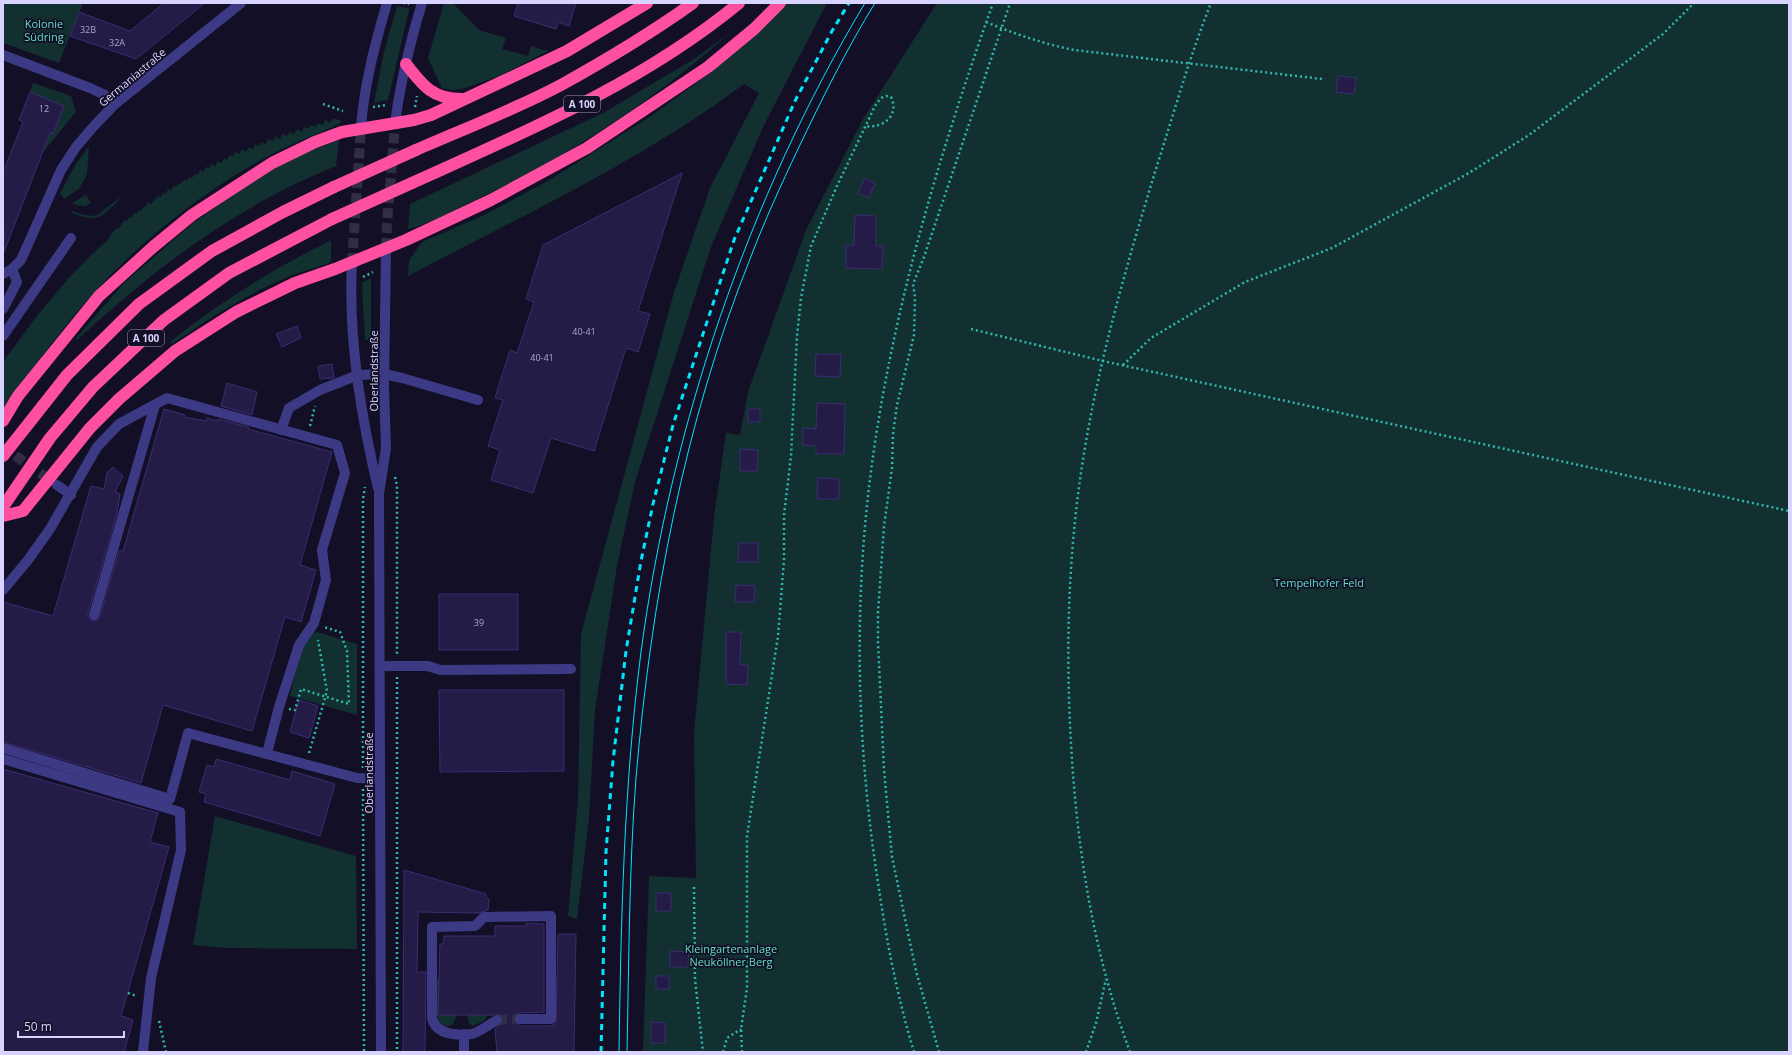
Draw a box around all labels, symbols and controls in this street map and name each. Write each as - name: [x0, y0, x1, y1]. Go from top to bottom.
- park label: Kolonie Südring: [24, 16, 64, 44]
- house number: 32B: [80, 23, 96, 36]
- house number: 32A: [109, 36, 125, 49]
- street label: Germaniastraße: [95, 44, 169, 110]
- road number: A 100: [564, 96, 600, 112]
- house number: 12: [39, 102, 49, 115]
- house number: 40-41: [572, 325, 596, 338]
- road number: A 100: [128, 330, 164, 346]
- street label: Oberlandstraße: [366, 330, 381, 412]
- house number: 40-41: [530, 351, 554, 364]
- park label: Tempelhofer Feld: [1274, 575, 1364, 590]
- house number: 39: [474, 616, 484, 629]
- street label: Oberlandstraße: [361, 732, 376, 814]
- park label: Kleingartenanlage Neuköllner Berg: [685, 941, 777, 969]
- scale bar: [18, 1013, 124, 1039]
- text: 50 m: [24, 1018, 52, 1035]

